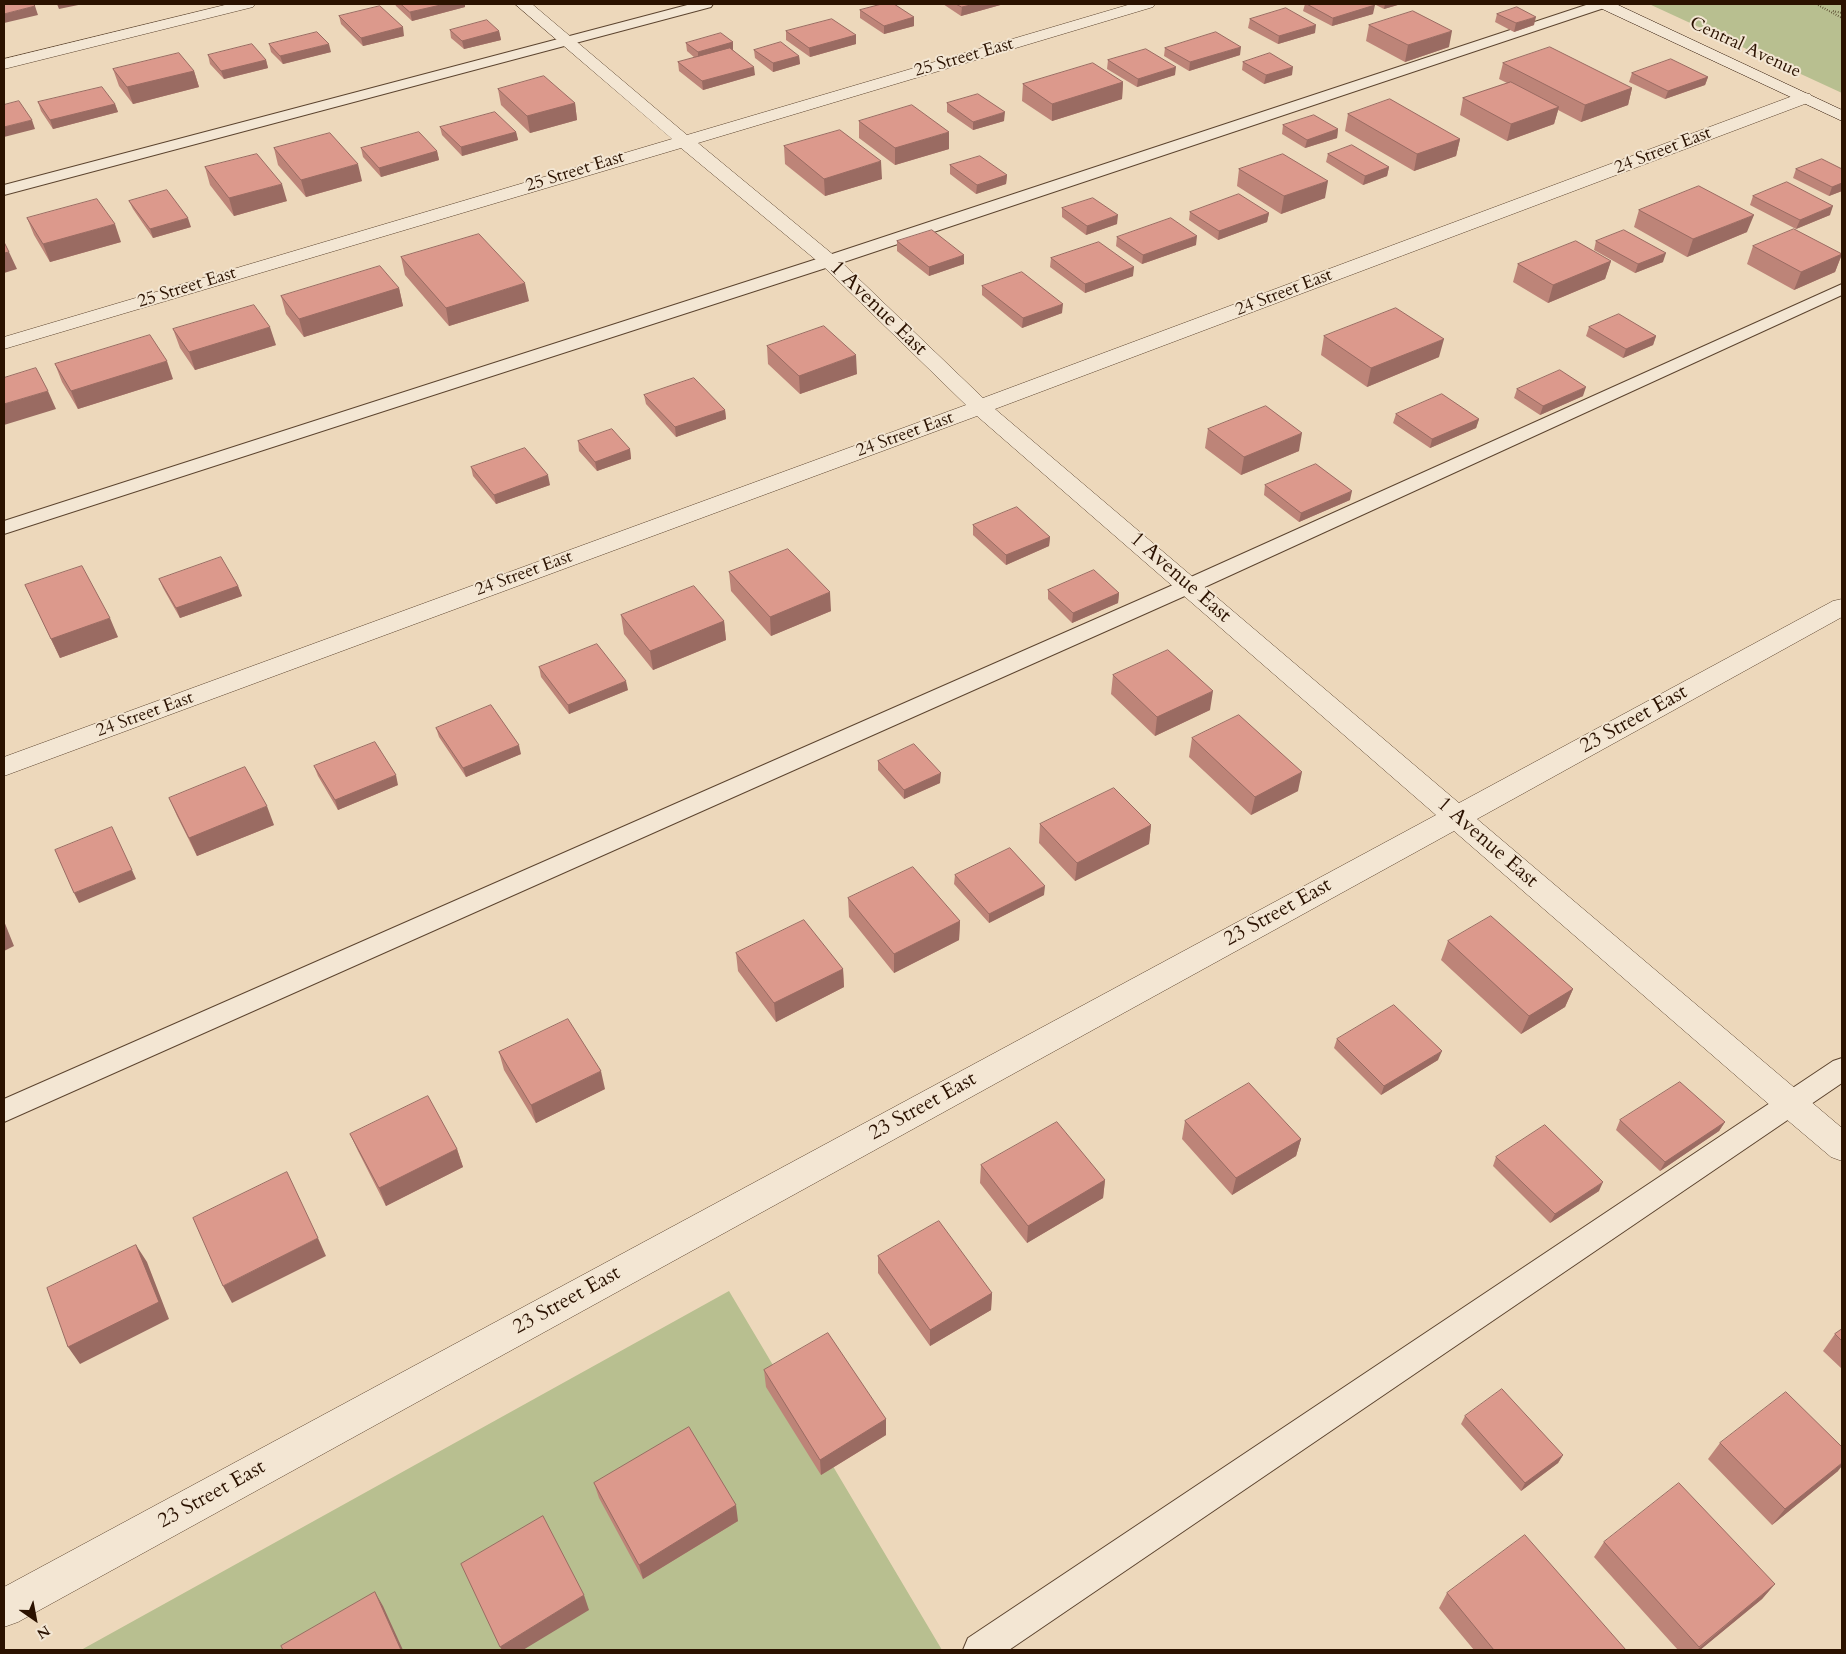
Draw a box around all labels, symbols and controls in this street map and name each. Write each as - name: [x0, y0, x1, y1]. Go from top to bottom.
- street label: Central Avenue: [1686, 13, 1804, 83]
- street label: 25 Street East: [912, 34, 1016, 82]
- street label: 24 Street East: [1612, 123, 1714, 179]
- street label: 25 Street East: [523, 147, 627, 197]
- street label: 1 Avenue East: [824, 256, 932, 362]
- street label: 25 Street East: [135, 263, 239, 313]
- street label: 24 Street East: [1233, 265, 1335, 321]
- street label: 24 Street East: [853, 407, 957, 463]
- street label: 1 Avenue East: [1124, 527, 1236, 629]
- street label: 24 Street East: [472, 546, 576, 602]
- street label: 23 Street East: [1576, 680, 1692, 760]
- street label: 24 Street East: [93, 687, 197, 743]
- street label: 1 Avenue East: [1431, 792, 1543, 894]
- street label: 23 Street East: [1220, 873, 1336, 953]
- street label: 23 Street East: [865, 1067, 981, 1147]
- street label: 23 Street East: [509, 1261, 625, 1341]
- street label: 23 Street East: [154, 1455, 270, 1535]
- north arrow: [10, 1594, 60, 1644]
- text: N: [33, 1621, 54, 1643]

